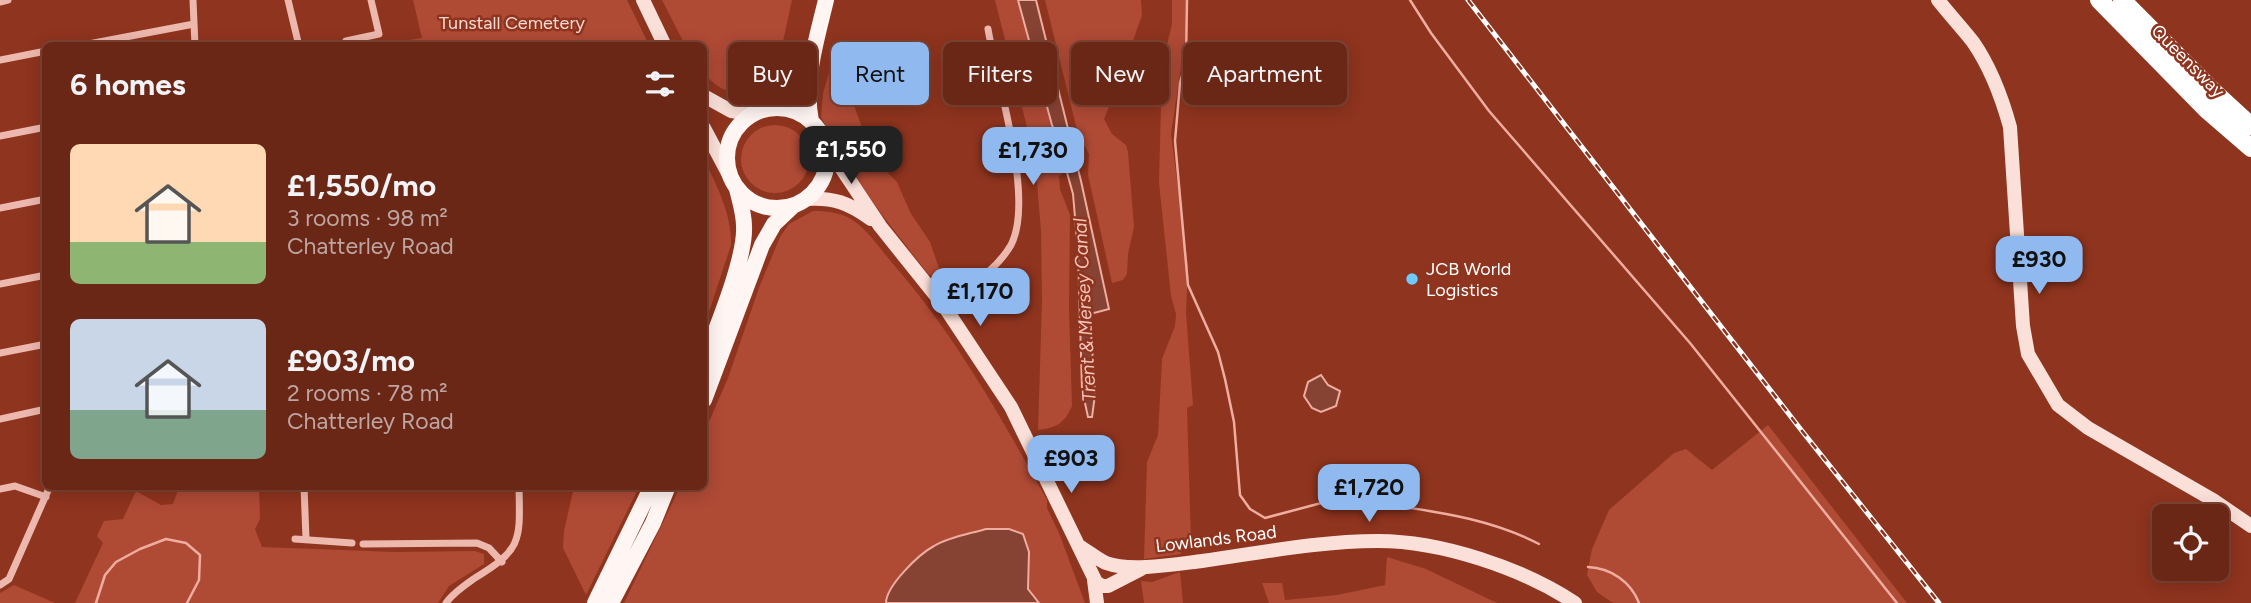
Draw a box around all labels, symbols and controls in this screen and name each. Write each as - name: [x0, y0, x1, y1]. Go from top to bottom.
- park label: Tunstall Cemetery: [439, 12, 586, 34]
- street label: Queensway: [2147, 20, 2230, 103]
- chip: Buy: [728, 42, 817, 105]
- chip: Rent: [831, 42, 929, 105]
- chip: Filters: [943, 42, 1057, 105]
- chip: New: [1071, 42, 1169, 105]
- chip: Apartment: [1183, 42, 1347, 105]
- icon: filters: [641, 65, 679, 103]
- text: 6 homes: [70, 66, 186, 103]
- pin: £1,550: [794, 127, 908, 186]
- pin: £1,730: [976, 128, 1090, 187]
- text: £1,550: [816, 135, 886, 163]
- text: £1,730: [998, 136, 1068, 164]
- text: £1,550/mo: [287, 167, 436, 204]
- icon: home: [126, 172, 210, 256]
- text: 3 rooms · 98 m²: [287, 204, 448, 232]
- water label: Trent & Mersey Canal: [1068, 217, 1101, 402]
- text: Chatterley Road: [287, 232, 454, 260]
- pin: £930: [1998, 236, 2080, 296]
- text: £930: [2012, 245, 2066, 273]
- place label: JCB World Logistics: [1426, 258, 1511, 301]
- pin: £1,170: [923, 268, 1037, 328]
- marker: JCB World Logistics: [1404, 271, 1420, 287]
- text: £1,170: [947, 277, 1013, 305]
- text: £903/mo: [287, 342, 415, 379]
- icon: home: [126, 347, 210, 431]
- text: 2 rooms · 78 m²: [287, 379, 448, 407]
- text: Chatterley Road: [287, 407, 454, 435]
- pin: £903: [1030, 435, 1112, 495]
- text: £903: [1044, 444, 1098, 472]
- pin: £1,720: [1312, 464, 1426, 524]
- text: £1,720: [1334, 473, 1404, 501]
- map controls: [2152, 504, 2229, 581]
- button: locate: [2152, 504, 2229, 581]
- street label: Lowlands Road: [1154, 521, 1278, 557]

